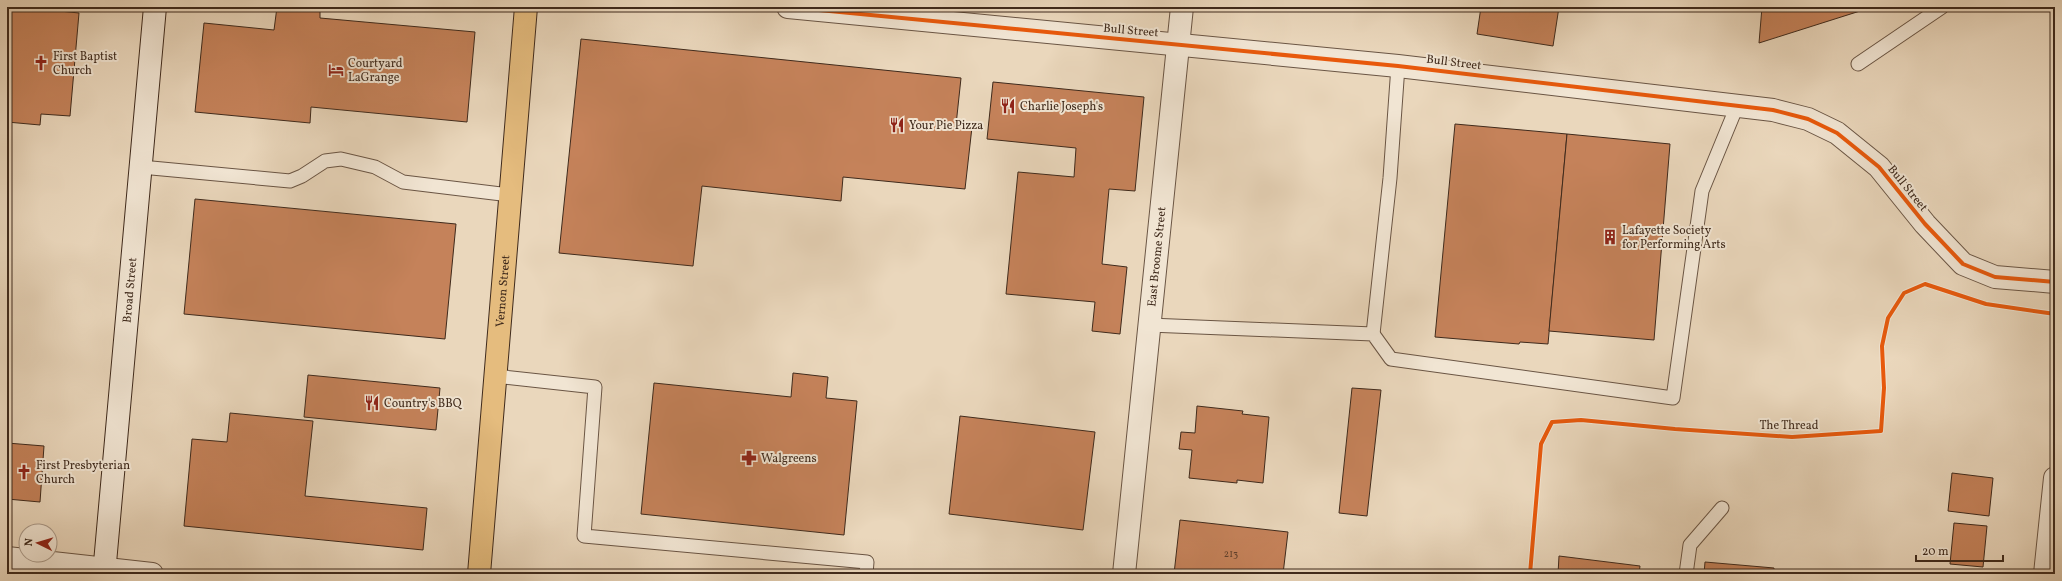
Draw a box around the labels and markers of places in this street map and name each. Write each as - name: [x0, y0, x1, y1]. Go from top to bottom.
- place label: First Baptist Church: [53, 49, 117, 79]
- church icon: First Baptist Church: [32, 54, 50, 72]
- place label: Courtyard LaGrange: [348, 56, 403, 86]
- hotel icon: Courtyard LaGrange: [327, 61, 345, 79]
- restaurant icon: Charlie Joseph's: [999, 97, 1017, 115]
- place label: Charlie Joseph's: [1020, 99, 1103, 115]
- restaurant icon: Your Pie Pizza: [888, 116, 906, 134]
- place label: Your Pie Pizza: [909, 118, 983, 134]
- place label: Lafayette Society for Performing Arts: [1622, 223, 1726, 253]
- building icon: Lafayette Society for Performing Arts: [1601, 228, 1619, 246]
- restaurant icon: Country's BBQ: [363, 394, 381, 412]
- place label: Country's BBQ: [384, 396, 463, 412]
- pharmacy icon: Walgreens: [740, 449, 758, 467]
- place label: Walgreens: [761, 451, 817, 467]
- place label: First Presbyterian Church: [36, 458, 130, 488]
- church icon: First Presbyterian Church: [15, 463, 33, 481]

